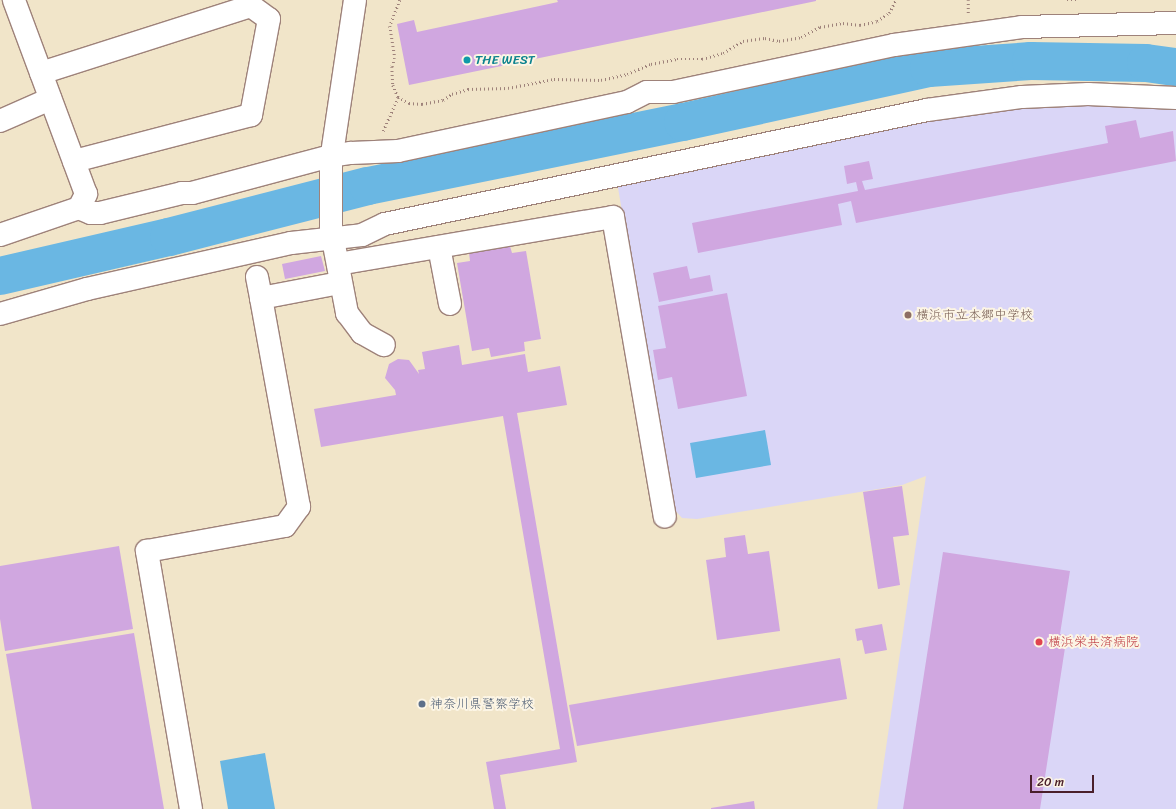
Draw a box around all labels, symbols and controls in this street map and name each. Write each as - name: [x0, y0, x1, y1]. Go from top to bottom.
- place label: THE WEST: [475, 52, 534, 68]
- marker: THE WEST: [462, 55, 472, 65]
- place label: 横浜市立本郷中学校: [916, 307, 1033, 323]
- marker: 横浜市立本郷中学校: [903, 310, 913, 320]
- place label: 横浜栄共済病院: [1048, 634, 1139, 650]
- marker: 横浜栄共済病院: [1033, 636, 1045, 648]
- place label: 神奈川県警察学校: [430, 696, 534, 712]
- marker: 神奈川県警察学校: [417, 699, 427, 709]
- scale bar: [1032, 767, 1096, 793]
- text: 20 m: [1037, 771, 1064, 793]

